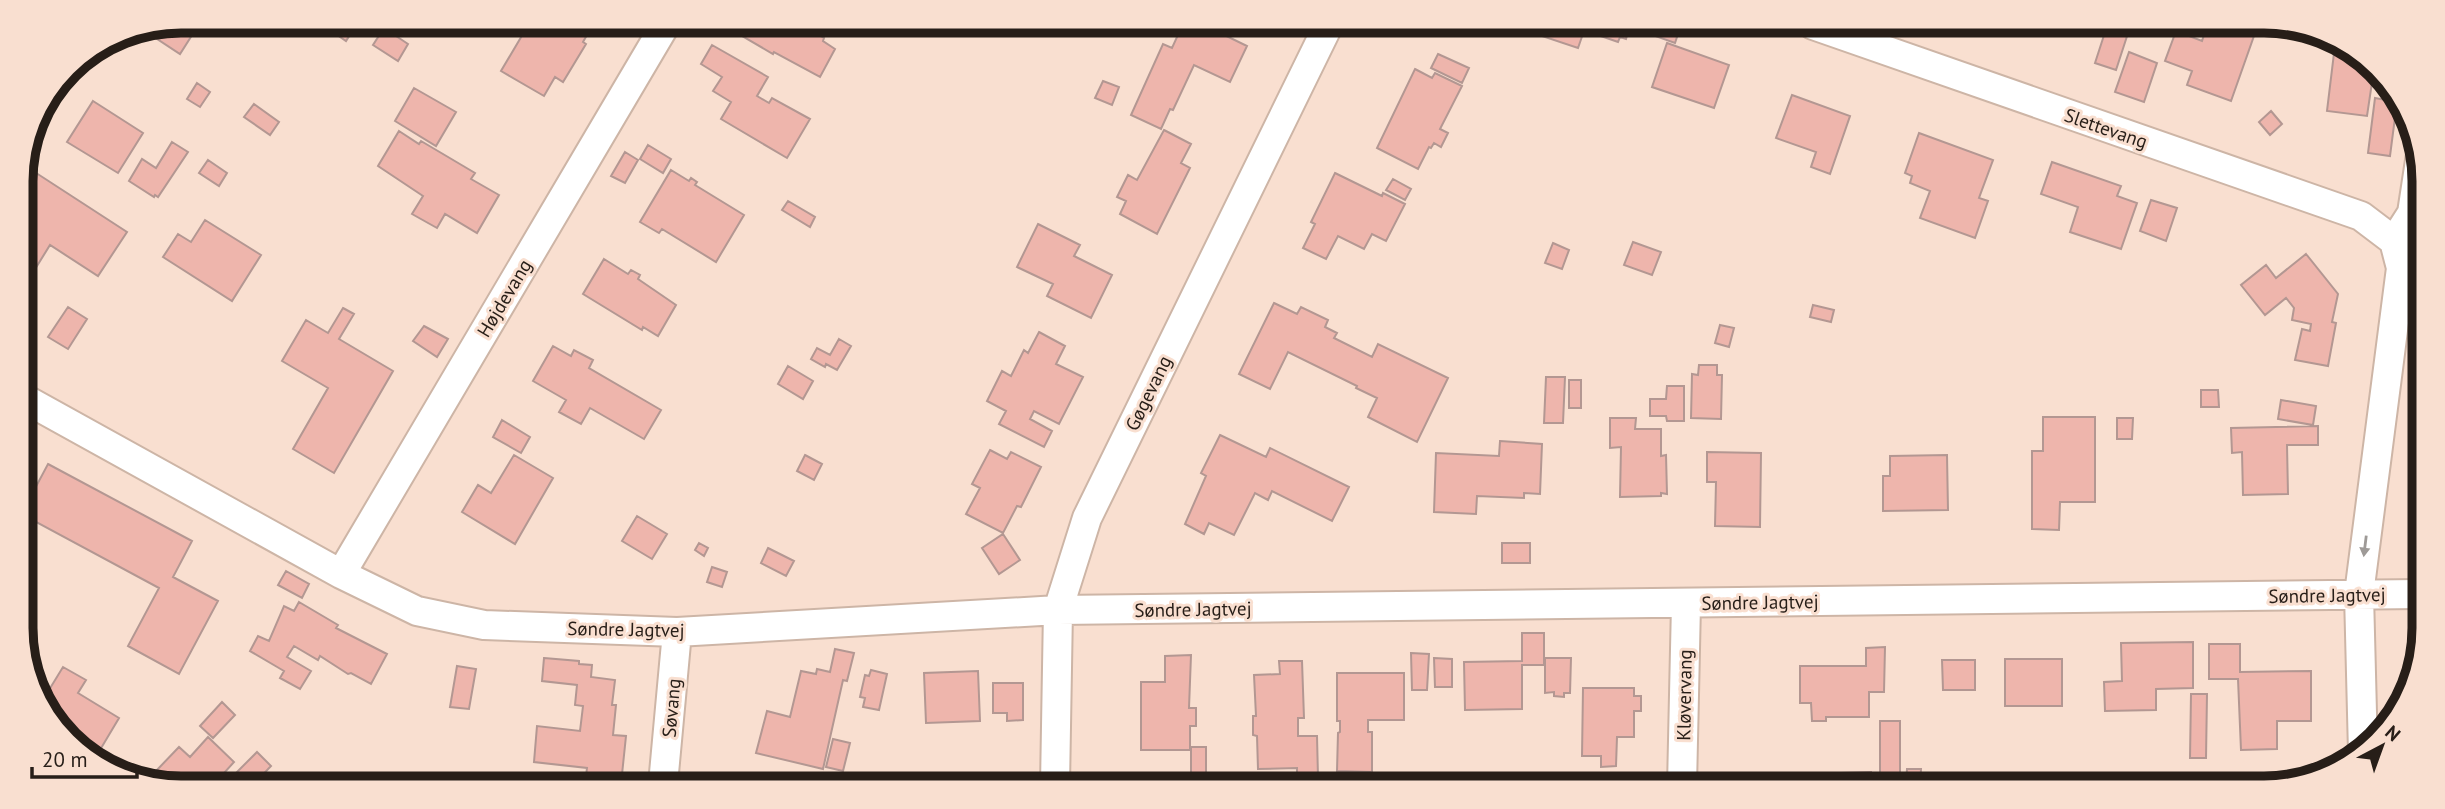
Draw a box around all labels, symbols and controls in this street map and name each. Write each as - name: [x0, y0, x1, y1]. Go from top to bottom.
- street label: Slettevang: [2061, 103, 2151, 153]
- street label: Højdevang: [471, 255, 537, 341]
- street label: Gøgevang: [1120, 352, 1176, 434]
- one-way arrow: [2359, 535, 2370, 557]
- street label: Søndre Jagtvej: [2268, 582, 2386, 608]
- street label: Søndre Jagtvej: [1701, 589, 1819, 615]
- street label: Søndre Jagtvej: [1134, 596, 1252, 622]
- street label: Søndre Jagtvej: [567, 616, 685, 642]
- street label: Kløvervang: [1671, 649, 1697, 741]
- street label: Søvang: [656, 677, 686, 739]
- north arrow: [2347, 711, 2417, 781]
- text: N: [2381, 720, 2406, 746]
- scale bar: [32, 736, 136, 780]
- text: 20 m: [42, 746, 88, 773]

